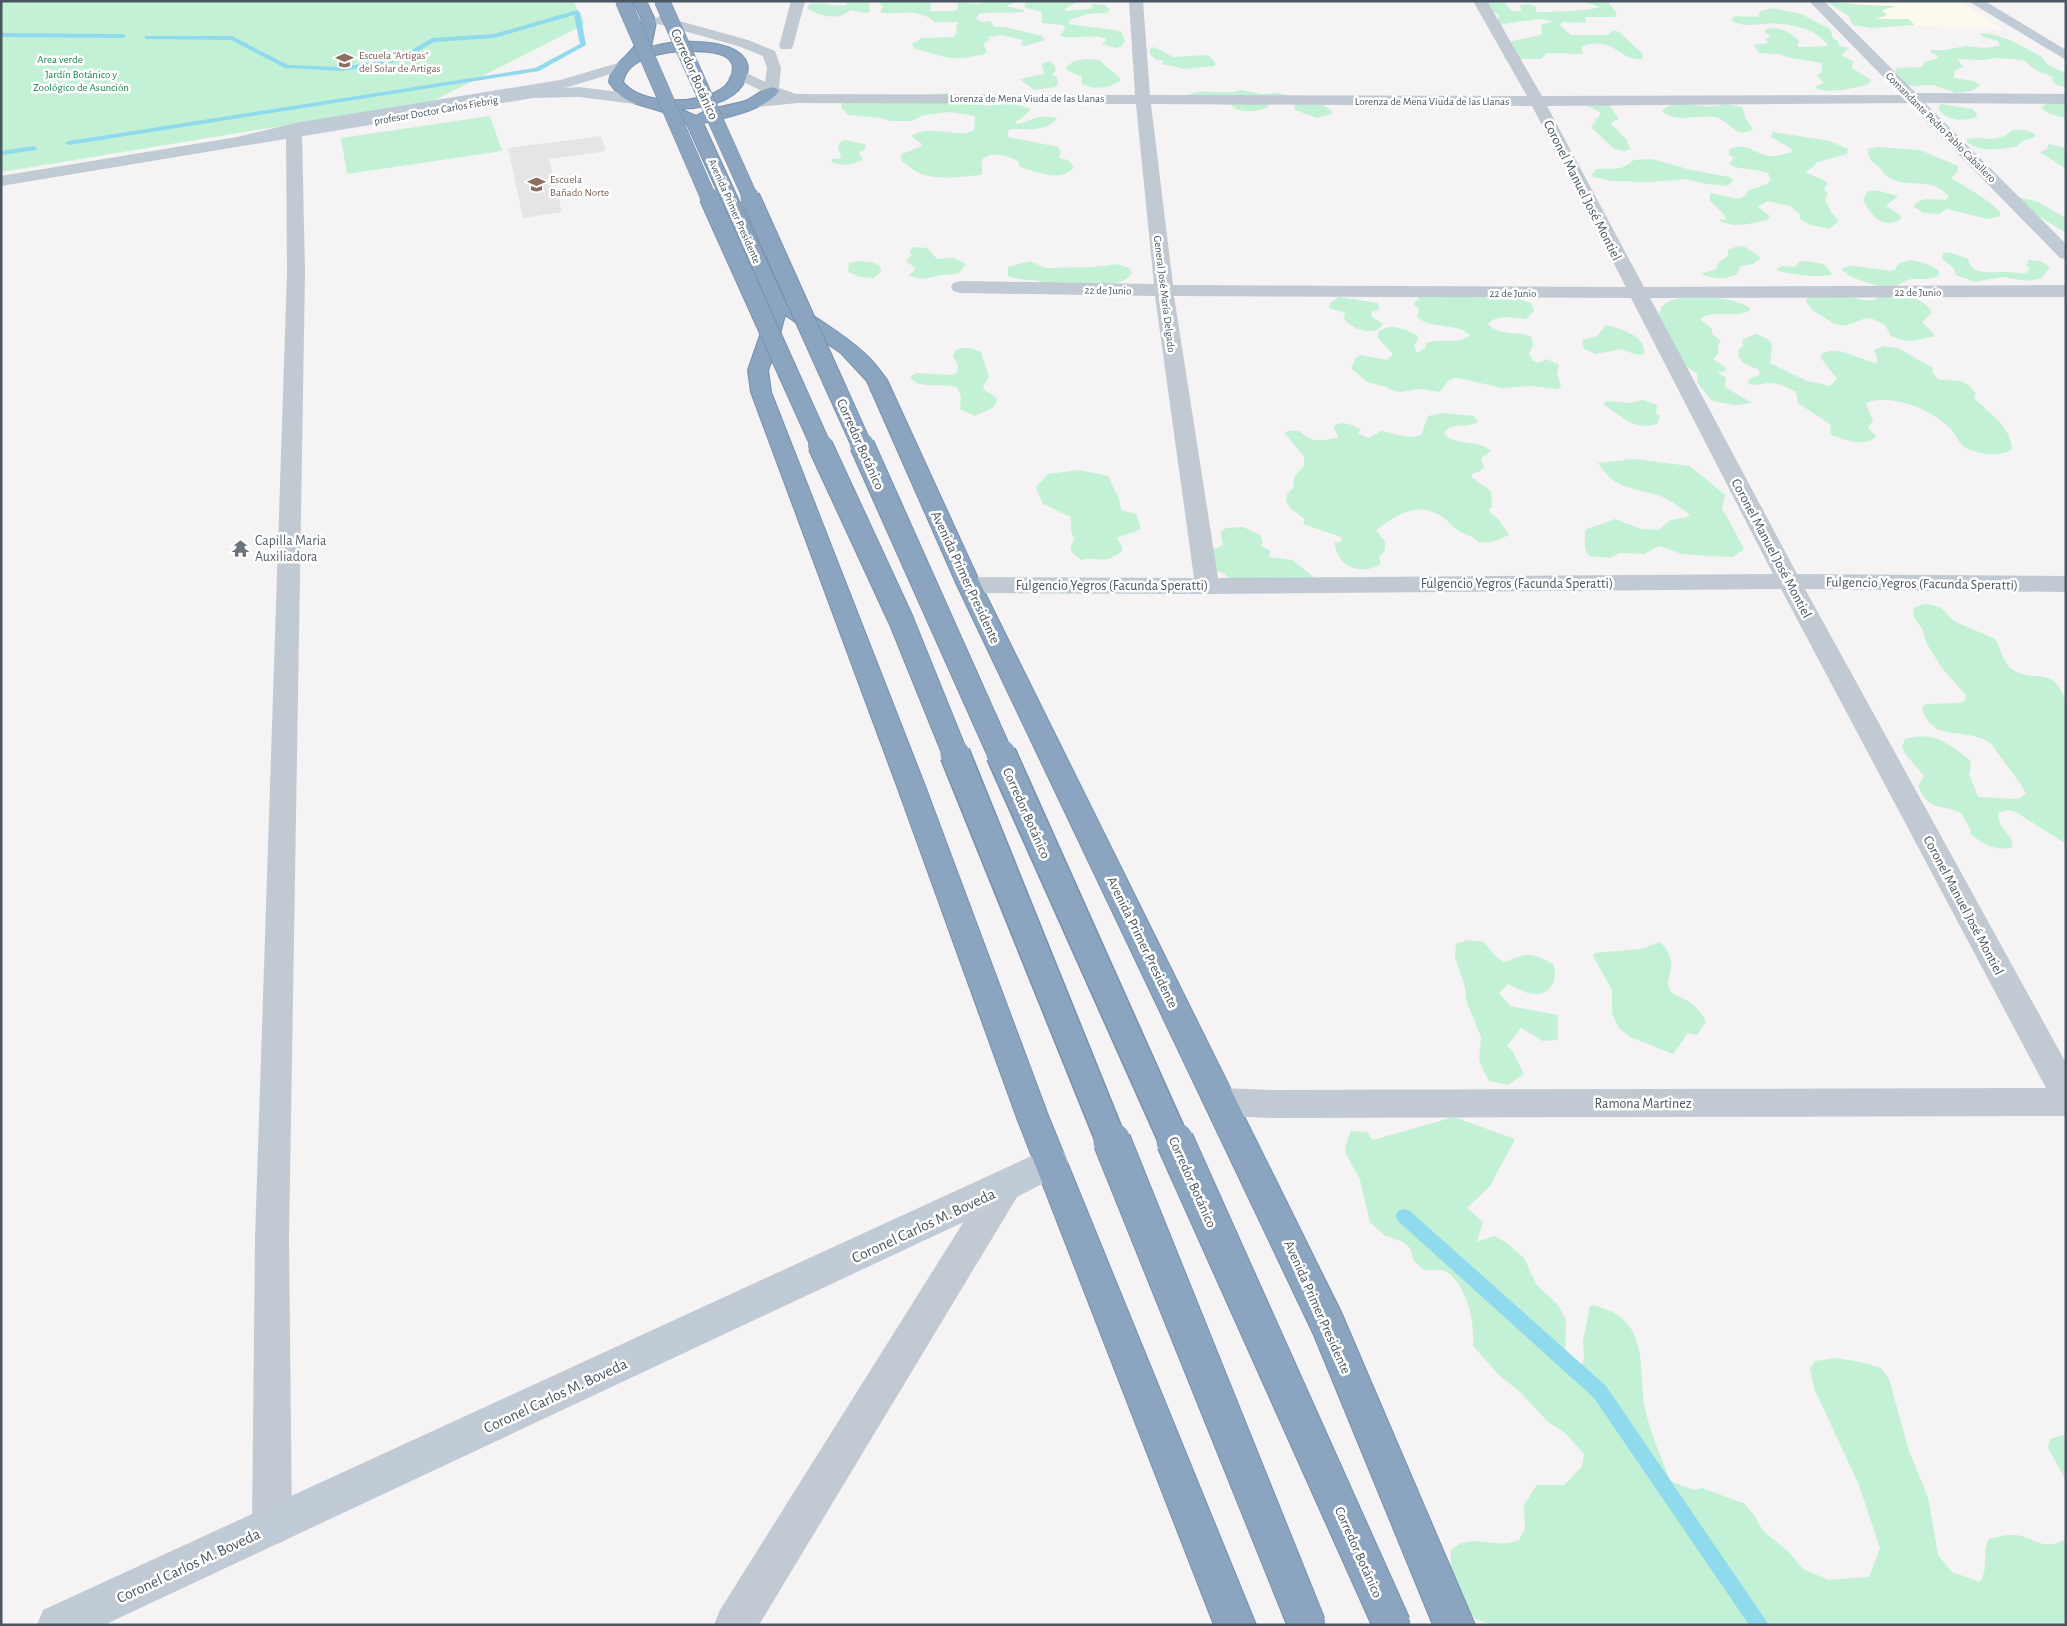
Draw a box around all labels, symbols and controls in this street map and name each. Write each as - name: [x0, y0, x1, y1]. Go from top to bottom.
- street label: Corredor Botánico: [668, 27, 720, 122]
- place label: Escuela "Artigas" del Solar de Artigas: [359, 50, 441, 74]
- school or university icon: Escuela "Artigas" del Solar de Artigas: [335, 51, 355, 71]
- park label: Area verde: [37, 54, 83, 65]
- park label: Jardín Botánico y Zoológico de Asunción: [33, 69, 129, 93]
- street label: Comandante Pedro Pablo Caballero: [1883, 70, 1998, 185]
- street label: Lorenza de Mena Viuda de las Llanas: [950, 93, 1104, 104]
- street label: profesor Doctor Carlos Fiebrig: [373, 94, 500, 127]
- street label: Lorenza de Mena Viuda de las Llanas: [1355, 96, 1509, 107]
- street label: Coronel Manuel José Montiel: [1541, 118, 1624, 263]
- street label: Avenida Primer Presidente: [706, 157, 763, 265]
- place label: Escuela Bañado Norte: [550, 174, 609, 198]
- school or university icon: Escuela Bañado Norte: [526, 175, 546, 195]
- street label: General José María Delgado: [1152, 235, 1177, 353]
- street label: 22 de Junio: [1084, 285, 1132, 296]
- street label: 22 de Junio: [1895, 287, 1941, 298]
- street label: 22 de Junio: [1490, 288, 1536, 299]
- street label: Corredor Botánico: [834, 397, 886, 492]
- street label: Coronel Manuel José Montiel: [1728, 476, 1814, 620]
- street label: Avenida Primer Presidente: [928, 509, 1002, 646]
- place label: Capilla Maria Auxiliadora: [255, 534, 327, 564]
- temple icon: Capilla Maria Auxiliadora: [231, 538, 251, 558]
- street label: Fulgencio Yegros (Facunda Speratti): [1826, 575, 2018, 593]
- street label: Fulgencio Yegros (Facunda Speratti): [1421, 577, 1613, 591]
- street label: Fulgencio Yegros (Facunda Speratti): [1016, 579, 1208, 593]
- street label: Corredor Botánico: [1000, 766, 1052, 861]
- street label: Coronel Manuel José Montiel: [1920, 833, 2006, 977]
- street label: Avenida Primer Presidente: [1104, 874, 1180, 1010]
- street label: Ramona Martinez: [1595, 1097, 1692, 1111]
- street label: Corredor Botánico: [1166, 1135, 1218, 1230]
- street label: Coronel Carlos M. Boveda: [849, 1186, 998, 1266]
- street label: Avenida Primer Presidente: [1281, 1239, 1353, 1376]
- street label: Coronel Carlos M. Boveda: [481, 1356, 630, 1436]
- street label: Corredor Botánico: [1332, 1505, 1384, 1600]
- street label: Coronel Carlos M. Boveda: [114, 1526, 263, 1606]

